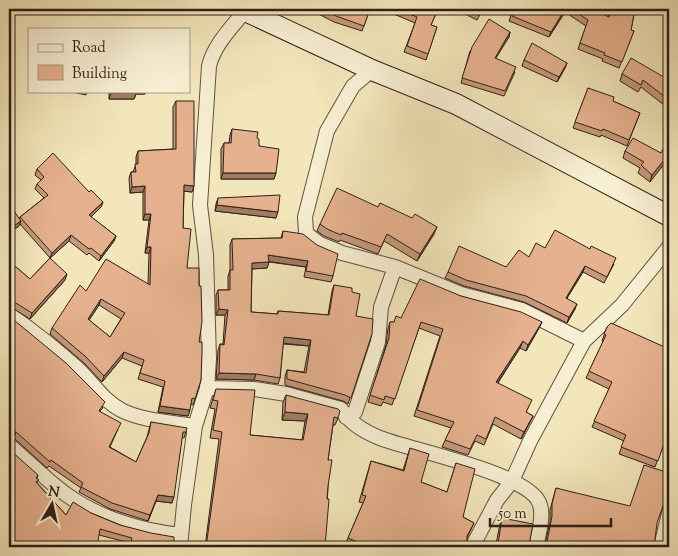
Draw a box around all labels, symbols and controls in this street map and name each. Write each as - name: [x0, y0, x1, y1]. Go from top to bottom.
- legend: [28, 28, 190, 92]
- text: Road: [72, 38, 106, 59]
- text: Building: [72, 64, 127, 85]
- north arrow: [28, 478, 78, 528]
- text: N: [47, 482, 61, 504]
- scale bar: [490, 496, 612, 528]
- text: 50 m: [497, 504, 527, 525]

